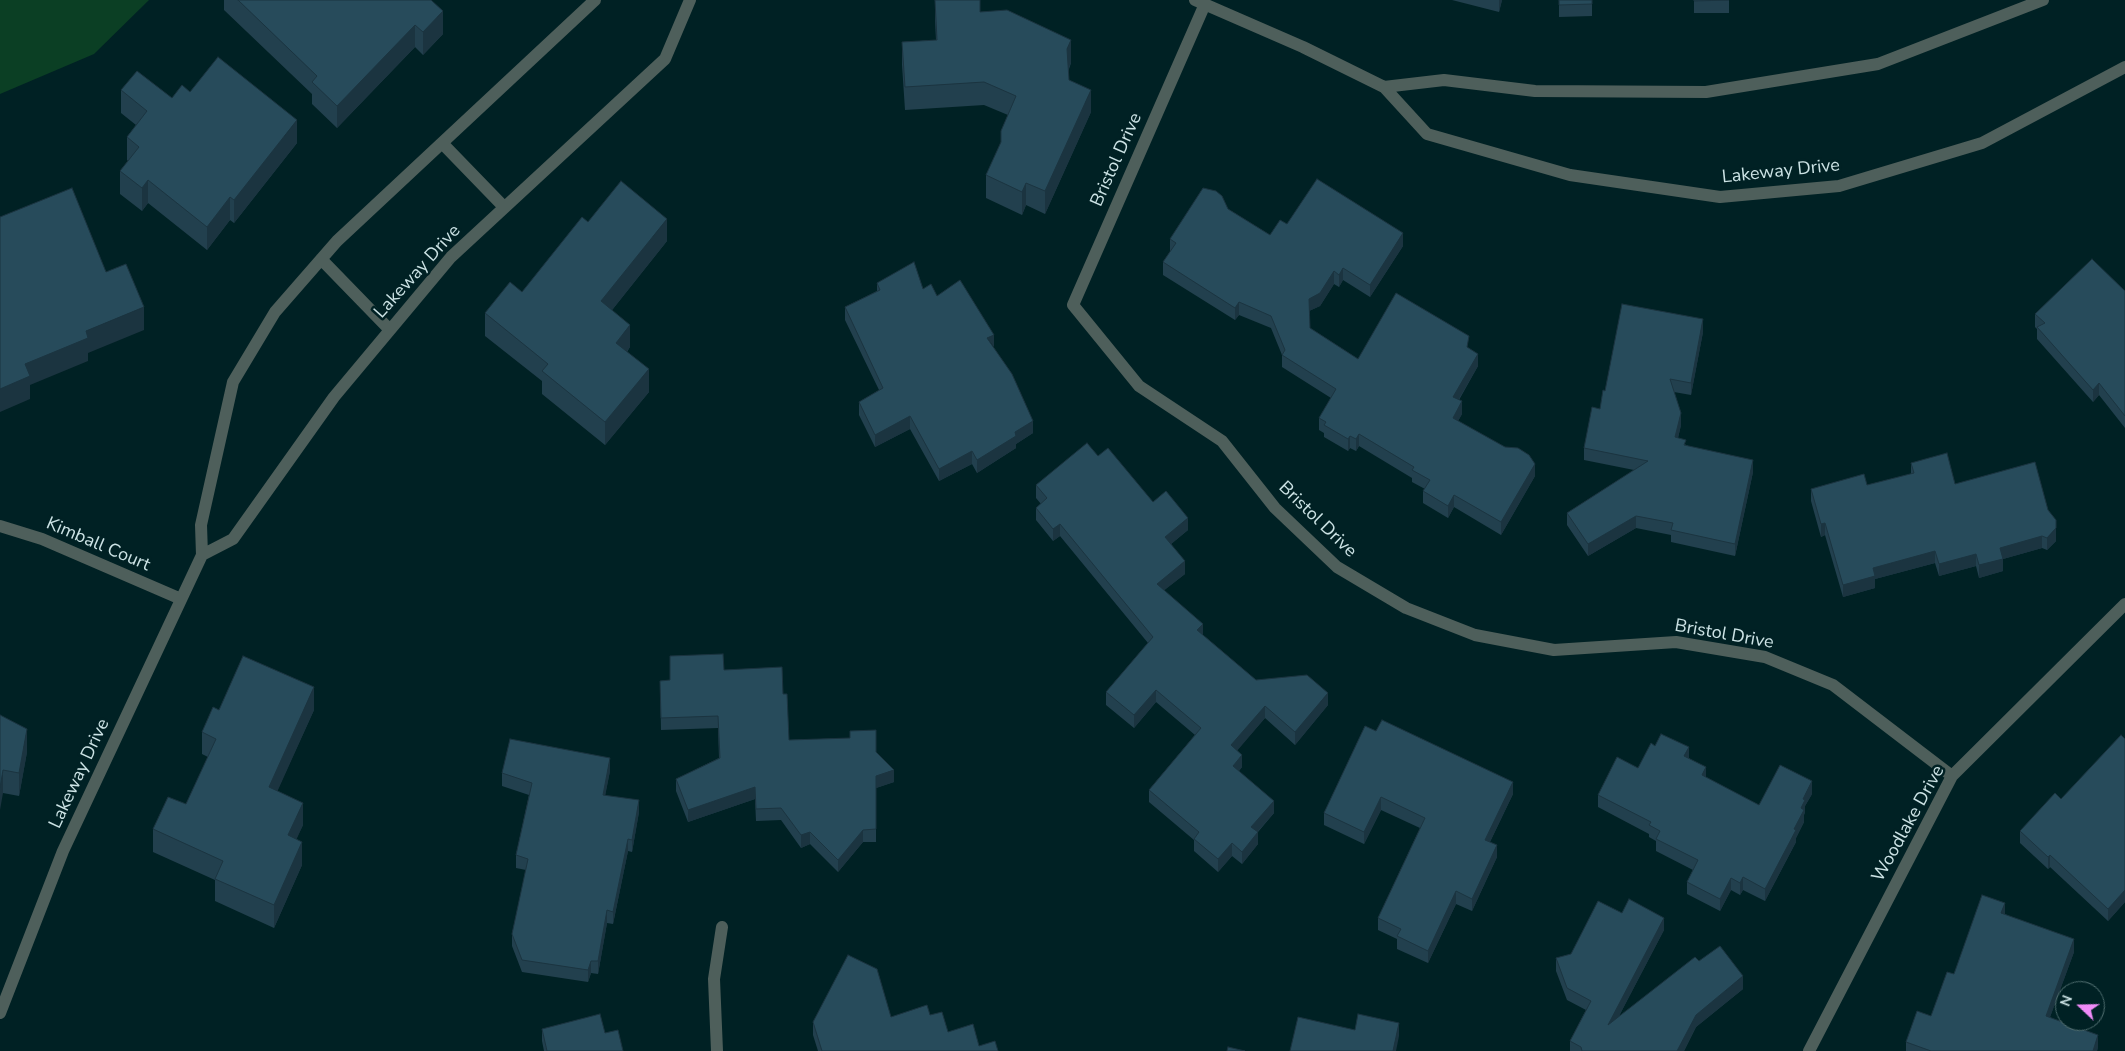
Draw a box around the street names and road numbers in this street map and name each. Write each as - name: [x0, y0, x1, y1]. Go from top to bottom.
- street label: Bristol Drive: [1087, 110, 1147, 210]
- street label: Lakeway Drive: [1721, 155, 1841, 189]
- street label: Lakeway Drive: [370, 221, 466, 323]
- street label: Bristol Drive: [1273, 477, 1361, 563]
- street label: Kimball Court: [43, 513, 153, 577]
- street label: Bristol Drive: [1673, 616, 1775, 654]
- street label: Lakeway Drive: [45, 716, 115, 832]
- street label: Woodlake Drive: [1868, 762, 1950, 886]

